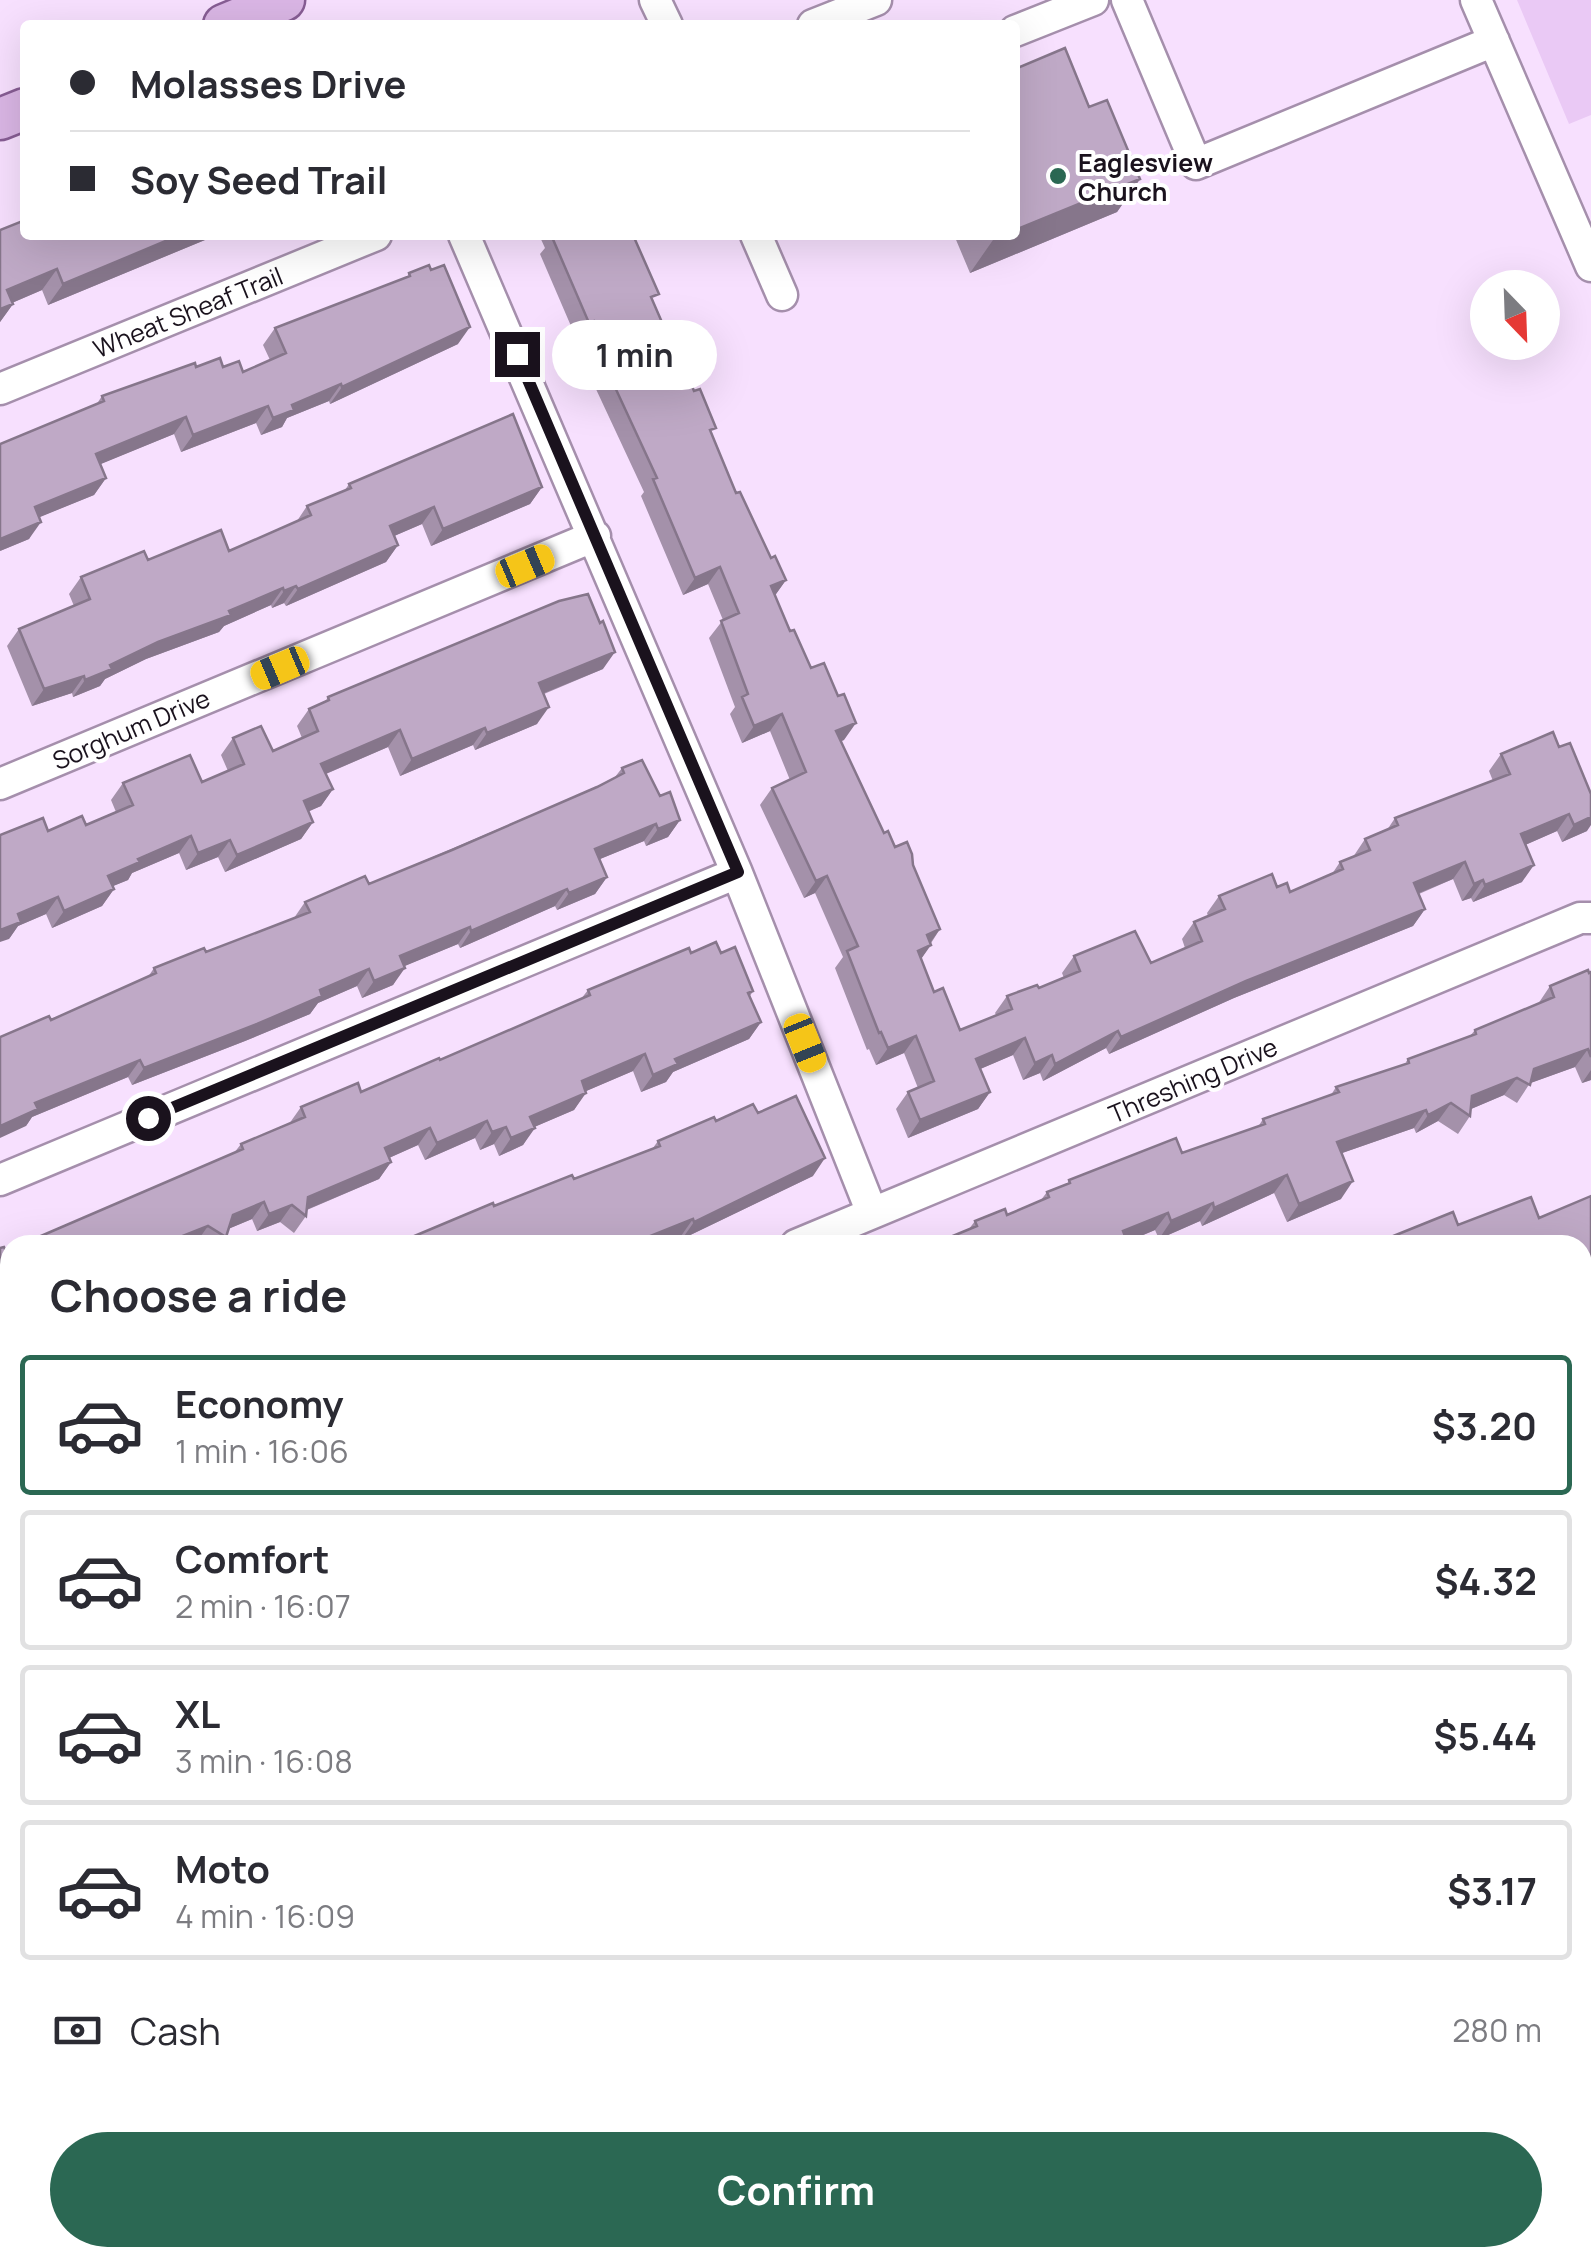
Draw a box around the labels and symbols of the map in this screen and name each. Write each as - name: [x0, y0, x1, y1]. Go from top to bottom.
- place label: Eaglesview Church: [1078, 145, 1213, 209]
- marker: Eaglesview Church: [1047, 165, 1069, 187]
- street label: Wheat Sheaf Trail: [88, 258, 288, 366]
- north arrow: [1470, 270, 1560, 360]
- callout: 1 min: [552, 319, 717, 389]
- route end: [495, 332, 540, 377]
- car: [492, 540, 558, 592]
- car: [247, 642, 313, 694]
- street label: Sorghum Drive: [47, 680, 215, 778]
- car: [780, 1010, 830, 1076]
- street label: Threshing Drive: [1103, 1029, 1283, 1131]
- route start: [126, 1096, 171, 1141]

